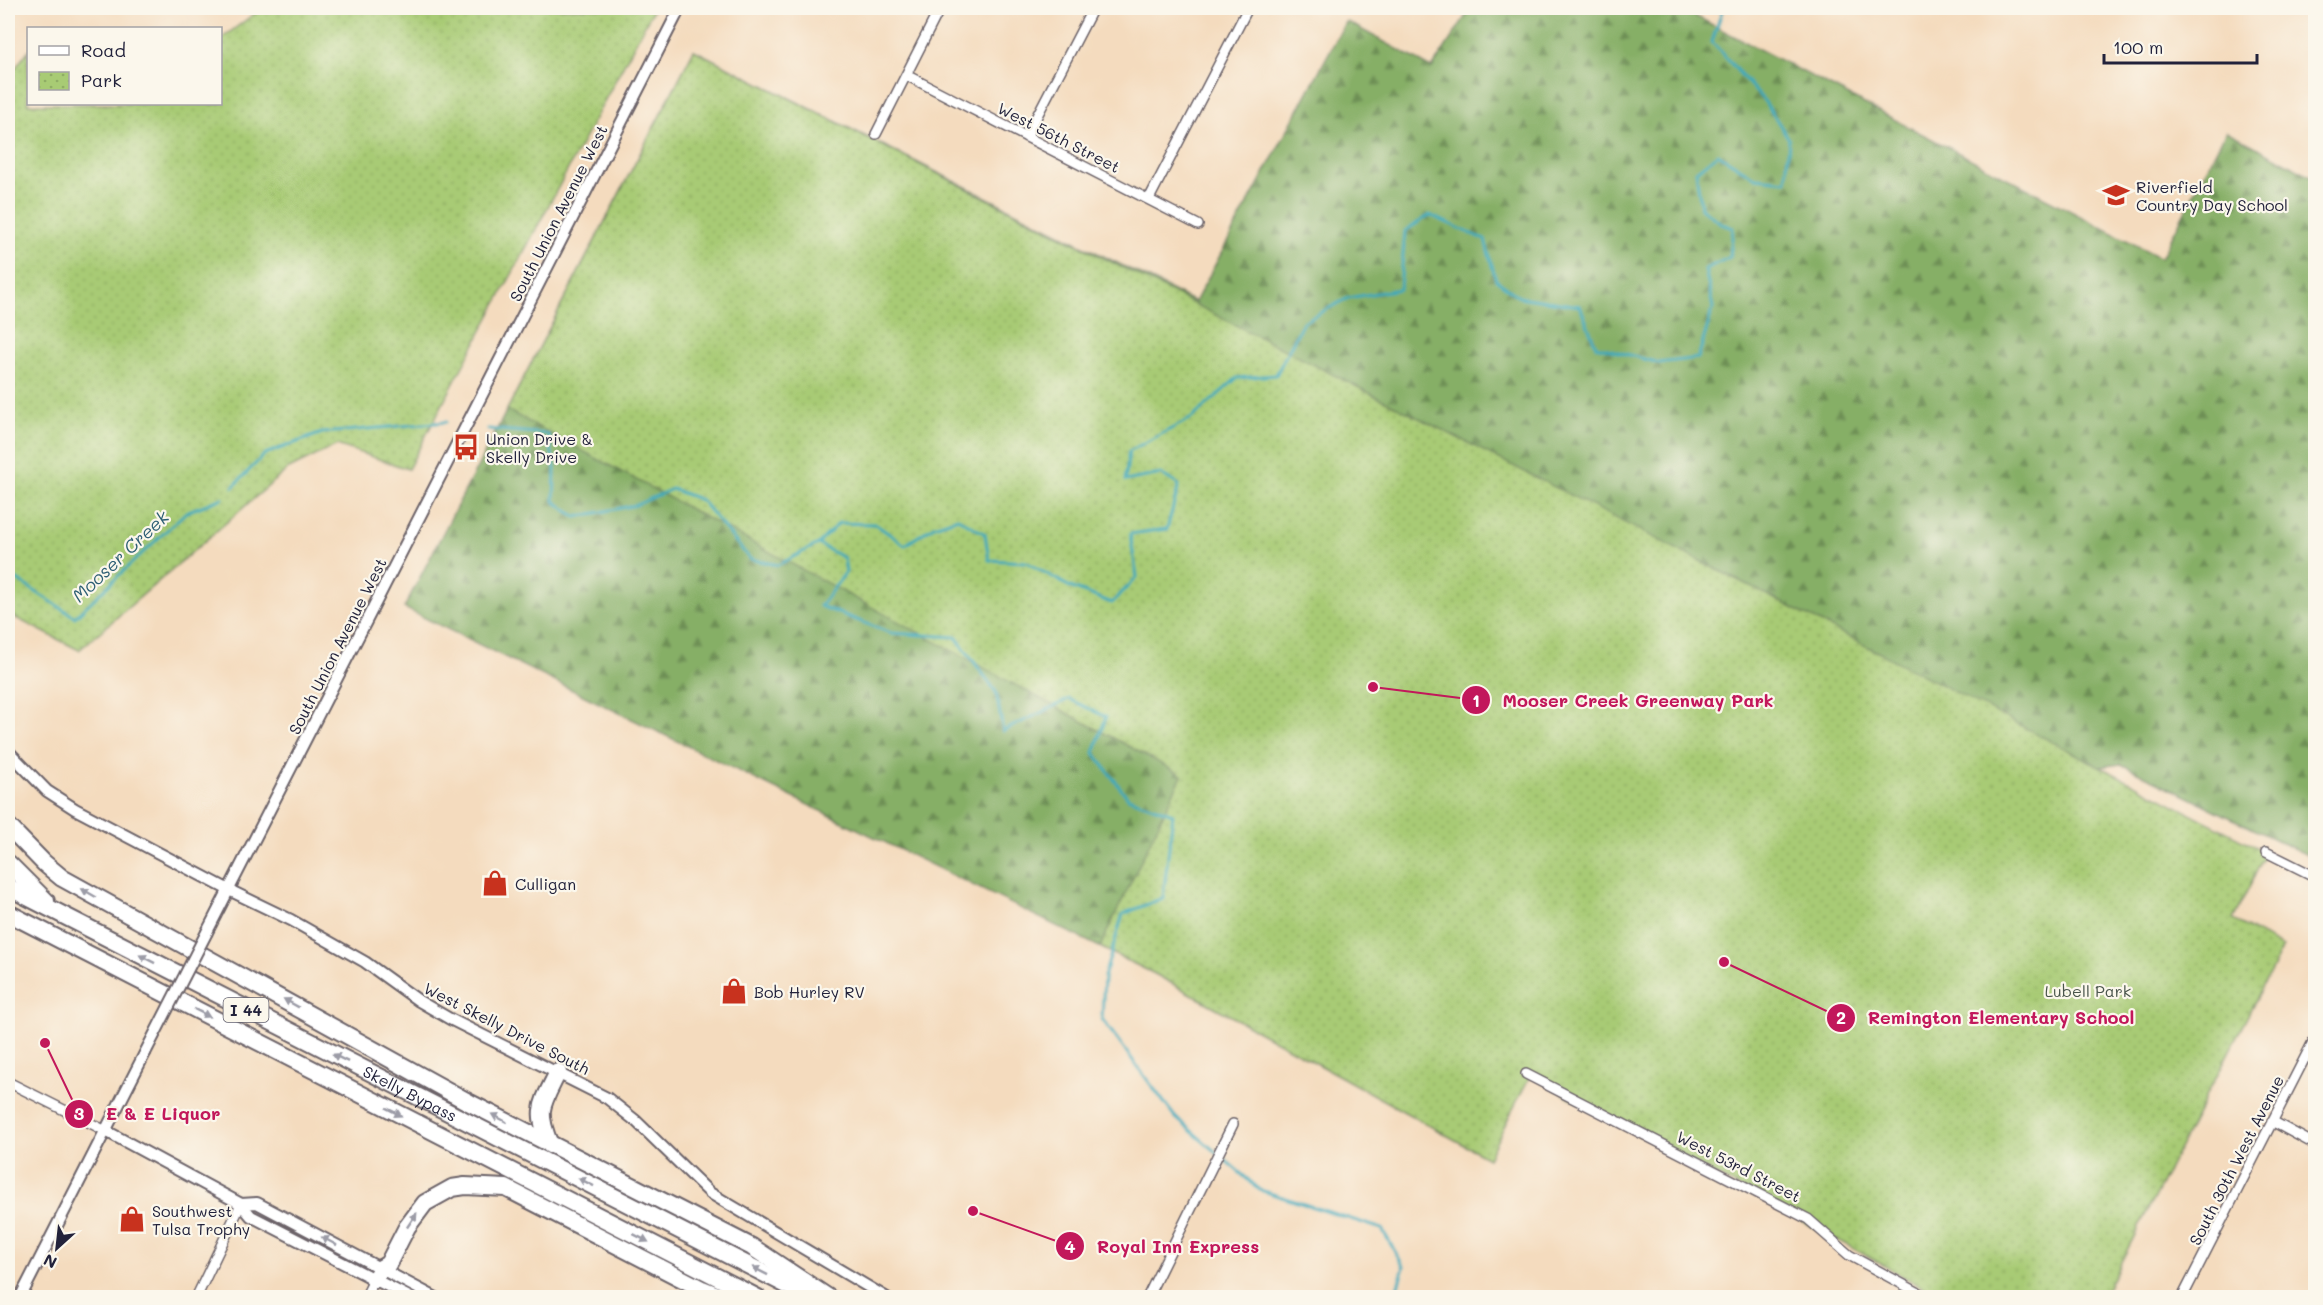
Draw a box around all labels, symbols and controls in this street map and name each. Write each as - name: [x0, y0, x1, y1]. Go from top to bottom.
- legend: [27, 27, 222, 105]
- scale bar: [2104, 27, 2257, 65]
- text: 100 m: [2113, 35, 2163, 59]
- text: Road: [81, 38, 126, 62]
- text: Park: [81, 68, 122, 92]
- street label: West 56th Street: [994, 97, 1124, 177]
- street label: South Union Avenue West: [504, 121, 612, 305]
- place label: Riverfield Country Day School: [2136, 176, 2288, 215]
- school or university icon: Riverfield Country Day School: [2101, 180, 2131, 210]
- place label: Union Drive & Skelly Drive: [486, 428, 593, 467]
- bus stop icon: Union Drive & Skelly Drive: [451, 432, 481, 462]
- water label: Mooser Creek: [66, 505, 174, 607]
- street label: South Union Avenue West: [283, 554, 391, 738]
- callout: Mooser Creek Greenway Park: [1461, 682, 1786, 718]
- text: 1: [1472, 688, 1480, 712]
- text: Mooser Creek Greenway Park: [1502, 688, 1774, 712]
- shop icon: Culligan: [480, 868, 510, 898]
- place label: Culligan: [515, 873, 576, 894]
- one-way arrow: [81, 888, 98, 898]
- one-way arrow: [139, 954, 156, 964]
- shop icon: Bob Hurley RV: [719, 976, 749, 1006]
- street label: West Skelly Drive South: [420, 977, 594, 1079]
- park label: Lubell Park: [2045, 980, 2131, 1001]
- place label: Bob Hurley RV: [754, 981, 865, 1002]
- road number: I 44: [224, 998, 268, 1022]
- one-way arrow: [283, 998, 300, 1008]
- callout: Remington Elementary School: [1826, 1000, 2147, 1036]
- text: 2: [1836, 1005, 1846, 1029]
- text: Remington Elementary School: [1868, 1005, 2134, 1029]
- one-way arrow: [194, 1008, 211, 1018]
- one-way arrow: [331, 1053, 348, 1062]
- street label: Skelly Bypass: [360, 1060, 461, 1125]
- street label: South 30th West Avenue: [2184, 1071, 2288, 1249]
- callout: E & E Liquor: [64, 1096, 233, 1132]
- text: 3: [74, 1101, 85, 1125]
- text: E & E Liquor: [106, 1101, 220, 1125]
- one-way arrow: [386, 1107, 403, 1117]
- one-way arrow: [490, 1113, 507, 1123]
- street label: West 53rd Street: [1673, 1126, 1805, 1206]
- one-way arrow: [578, 1177, 595, 1187]
- place label: Southwest Tulsa Trophy: [152, 1200, 250, 1239]
- shop icon: Southwest Tulsa Trophy: [117, 1204, 147, 1234]
- one-way arrow: [406, 1213, 418, 1229]
- north arrow: [27, 1218, 87, 1278]
- callout: Royal Inn Express: [1055, 1228, 1272, 1264]
- one-way arrow: [632, 1233, 649, 1243]
- text: 4: [1064, 1234, 1076, 1258]
- text: Royal Inn Express: [1097, 1234, 1259, 1258]
- one-way arrow: [320, 1236, 338, 1246]
- text: N: [40, 1250, 60, 1274]
- one-way arrow: [751, 1267, 768, 1276]

